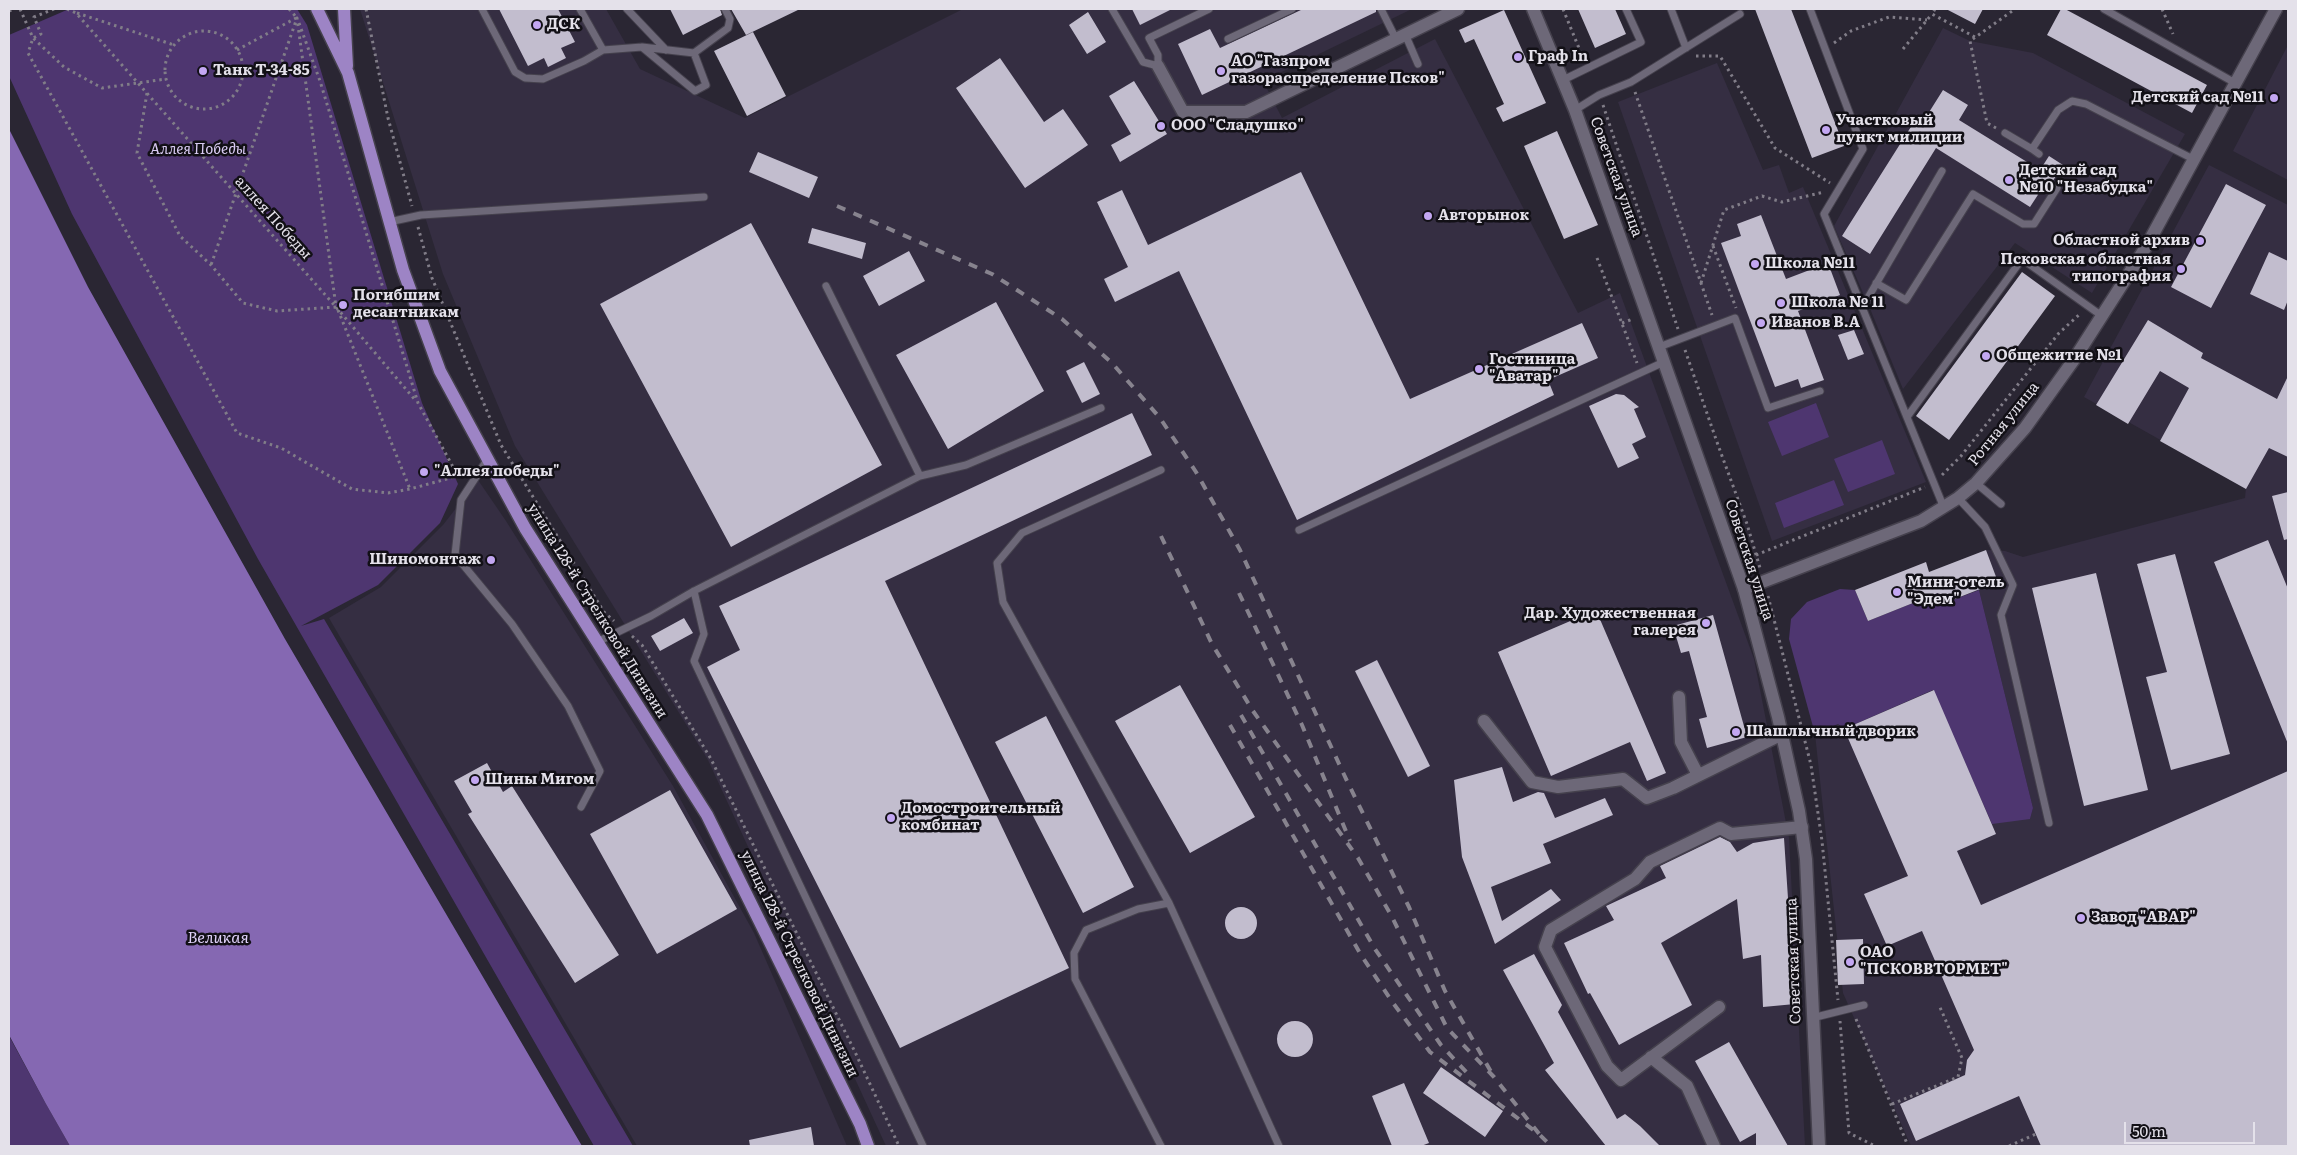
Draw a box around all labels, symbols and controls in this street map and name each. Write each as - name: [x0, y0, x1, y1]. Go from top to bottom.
- place label: ДСК: [547, 16, 580, 34]
- marker: ДСК: [531, 19, 543, 31]
- place label: Граф In: [1528, 48, 1588, 66]
- marker: Граф In: [1512, 51, 1524, 63]
- place label: АО "Газпром газораспределение Псков": [1231, 53, 1445, 88]
- place label: Танк Т-34-85: [213, 62, 310, 80]
- marker: Танк Т-34-85: [197, 65, 209, 77]
- marker: АО "Газпром газораспределение Псков": [1215, 65, 1227, 77]
- place label: Детский сад №11: [2132, 89, 2264, 107]
- marker: Детский сад №11: [2268, 92, 2280, 104]
- place label: Участковый пункт милиции: [1836, 112, 1963, 147]
- street label: Советская улица: [1586, 114, 1646, 240]
- place label: ООО "Сладушко": [1171, 117, 1304, 135]
- marker: ООО "Сладушко": [1155, 120, 1167, 132]
- marker: Участковый пункт милиции: [1820, 124, 1832, 136]
- park label: Аллея Победы: [150, 141, 246, 159]
- place label: Детский сад №10 "Незабудка": [2019, 162, 2153, 197]
- street label: аллея Победы: [231, 173, 315, 263]
- marker: Детский сад №10 "Незабудка": [2003, 174, 2015, 186]
- place label: Авторынок: [1438, 207, 1529, 225]
- marker: Авторынок: [1422, 210, 1434, 222]
- place label: Областной архив: [2053, 232, 2190, 250]
- marker: Областной архив: [2194, 235, 2206, 247]
- place label: Псковская областная типография: [2000, 251, 2171, 286]
- place label: Школа №11: [1765, 255, 1855, 273]
- marker: Школа №11: [1749, 258, 1761, 270]
- marker: Псковская областная типография: [2175, 263, 2187, 275]
- place label: Погибшим десантникам: [353, 287, 459, 322]
- place label: Школа № 11: [1791, 294, 1884, 312]
- marker: Школа № 11: [1775, 297, 1787, 309]
- marker: Погибшим десантникам: [337, 299, 349, 311]
- place label: Иванов В.А: [1771, 314, 1860, 332]
- marker: Иванов В.А: [1755, 317, 1767, 329]
- place label: Общежитие №1: [1996, 347, 2122, 365]
- marker: Общежитие №1: [1980, 350, 1992, 362]
- place label: Гостиница "Аватар": [1489, 351, 1575, 386]
- marker: Гостиница "Аватар": [1473, 363, 1485, 375]
- street label: Ротная улица: [1965, 378, 2043, 470]
- place label: "Аллея победы": [434, 463, 560, 481]
- marker: "Аллея победы": [418, 466, 430, 478]
- street label: Советская улица: [1721, 497, 1777, 623]
- street label: улица 128-й Стрелковой Дивизии: [523, 500, 671, 722]
- place label: Шиномонтаж: [369, 551, 481, 569]
- marker: Шиномонтаж: [485, 554, 497, 566]
- place label: Мини-отель "Эдем": [1907, 574, 2005, 609]
- marker: Мини-отель "Эдем": [1891, 586, 1903, 598]
- place label: Дар. Художественная галерея: [1524, 605, 1696, 640]
- marker: Дар. Художественная галерея: [1700, 617, 1712, 629]
- place label: Шашлычный дворик: [1746, 723, 1916, 741]
- marker: Шашлычный дворик: [1730, 726, 1742, 738]
- place label: Шины Мигом: [485, 771, 595, 789]
- marker: Шины Мигом: [469, 774, 481, 786]
- place label: Домостроительный комбинат: [901, 800, 1061, 835]
- marker: Домостроительный комбинат: [885, 812, 897, 824]
- street label: улица 128-й Стрелковой Дивизии: [736, 848, 862, 1080]
- street label: Советская улица: [1783, 897, 1805, 1025]
- place label: Завод "АВАР": [2091, 909, 2196, 927]
- marker: Завод "АВАР": [2075, 912, 2087, 924]
- water label: Великая: [187, 928, 249, 948]
- place label: ОАО "ПСКОВВТОРМЕТ": [1860, 944, 2008, 979]
- marker: ОАО "ПСКОВВТОРМЕТ": [1844, 956, 1856, 968]
- scale bar: [2127, 1112, 2258, 1144]
- text: 50 m: [2132, 1119, 2166, 1142]

